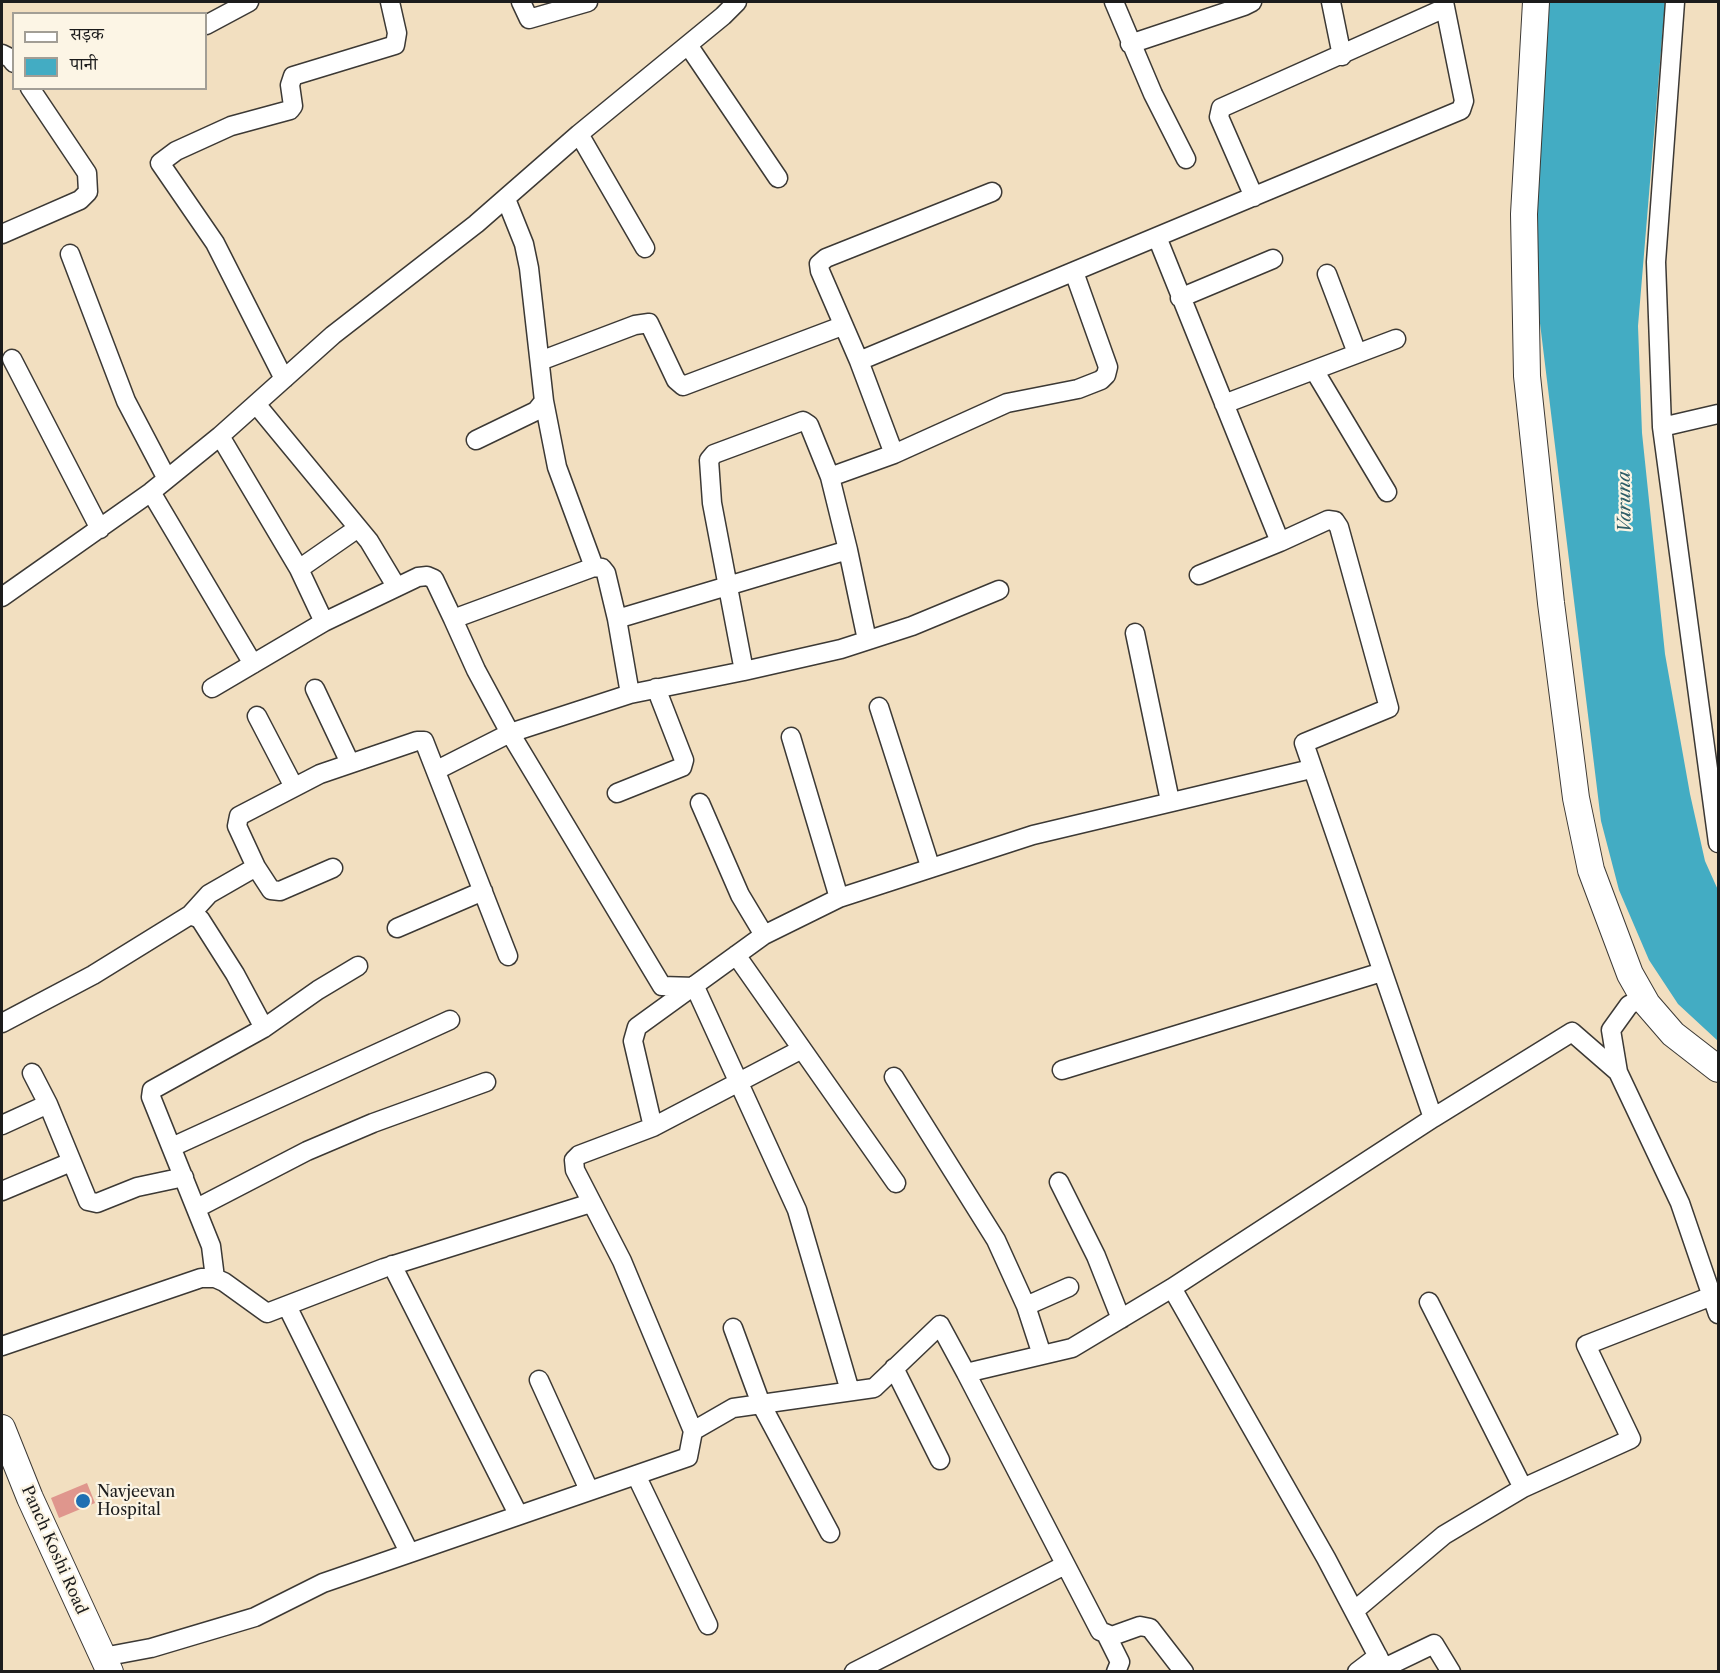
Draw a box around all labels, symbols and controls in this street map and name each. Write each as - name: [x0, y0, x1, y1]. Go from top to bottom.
- legend: [12, 12, 207, 90]
- text: सड़क: [70, 23, 104, 45]
- text: पानी: [70, 53, 97, 75]
- water label: Varuna: [1614, 471, 1636, 533]
- place label: Navjeevan Hospital: [97, 1482, 175, 1520]
- street label: Panch Koshi Road: [17, 1483, 91, 1617]
- marker: Navjeevan Hospital: [74, 1492, 92, 1510]

